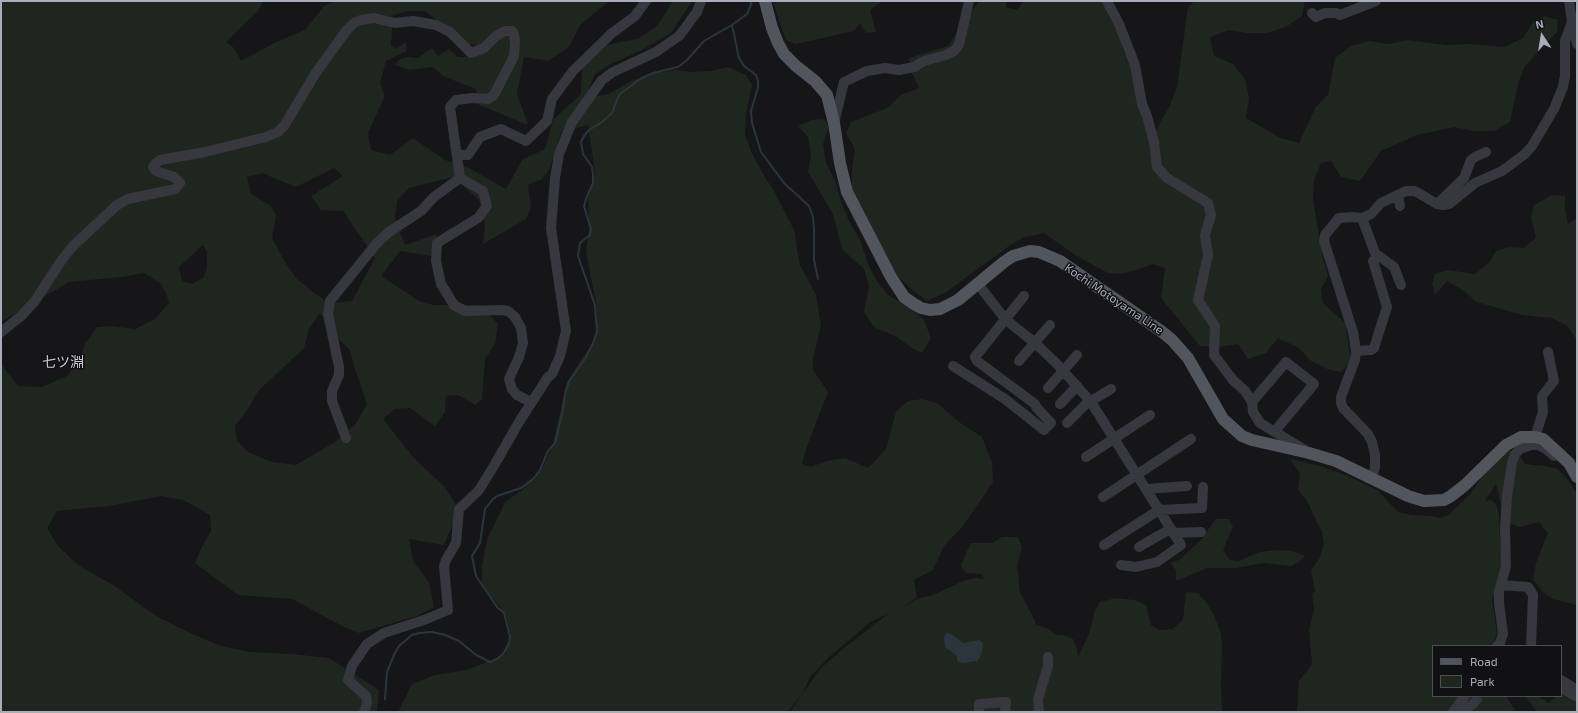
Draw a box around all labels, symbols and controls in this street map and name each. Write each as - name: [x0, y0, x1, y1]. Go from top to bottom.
- north arrow: [1522, 16, 1562, 56]
- text: N: [1534, 17, 1545, 31]
- street label: Kochi Motoyama Line: [1062, 261, 1166, 337]
- district label: 七ツ淵: [42, 354, 84, 370]
- legend: [1432, 645, 1562, 697]
- text: Road: [1470, 654, 1498, 668]
- text: Park: [1470, 674, 1495, 688]

